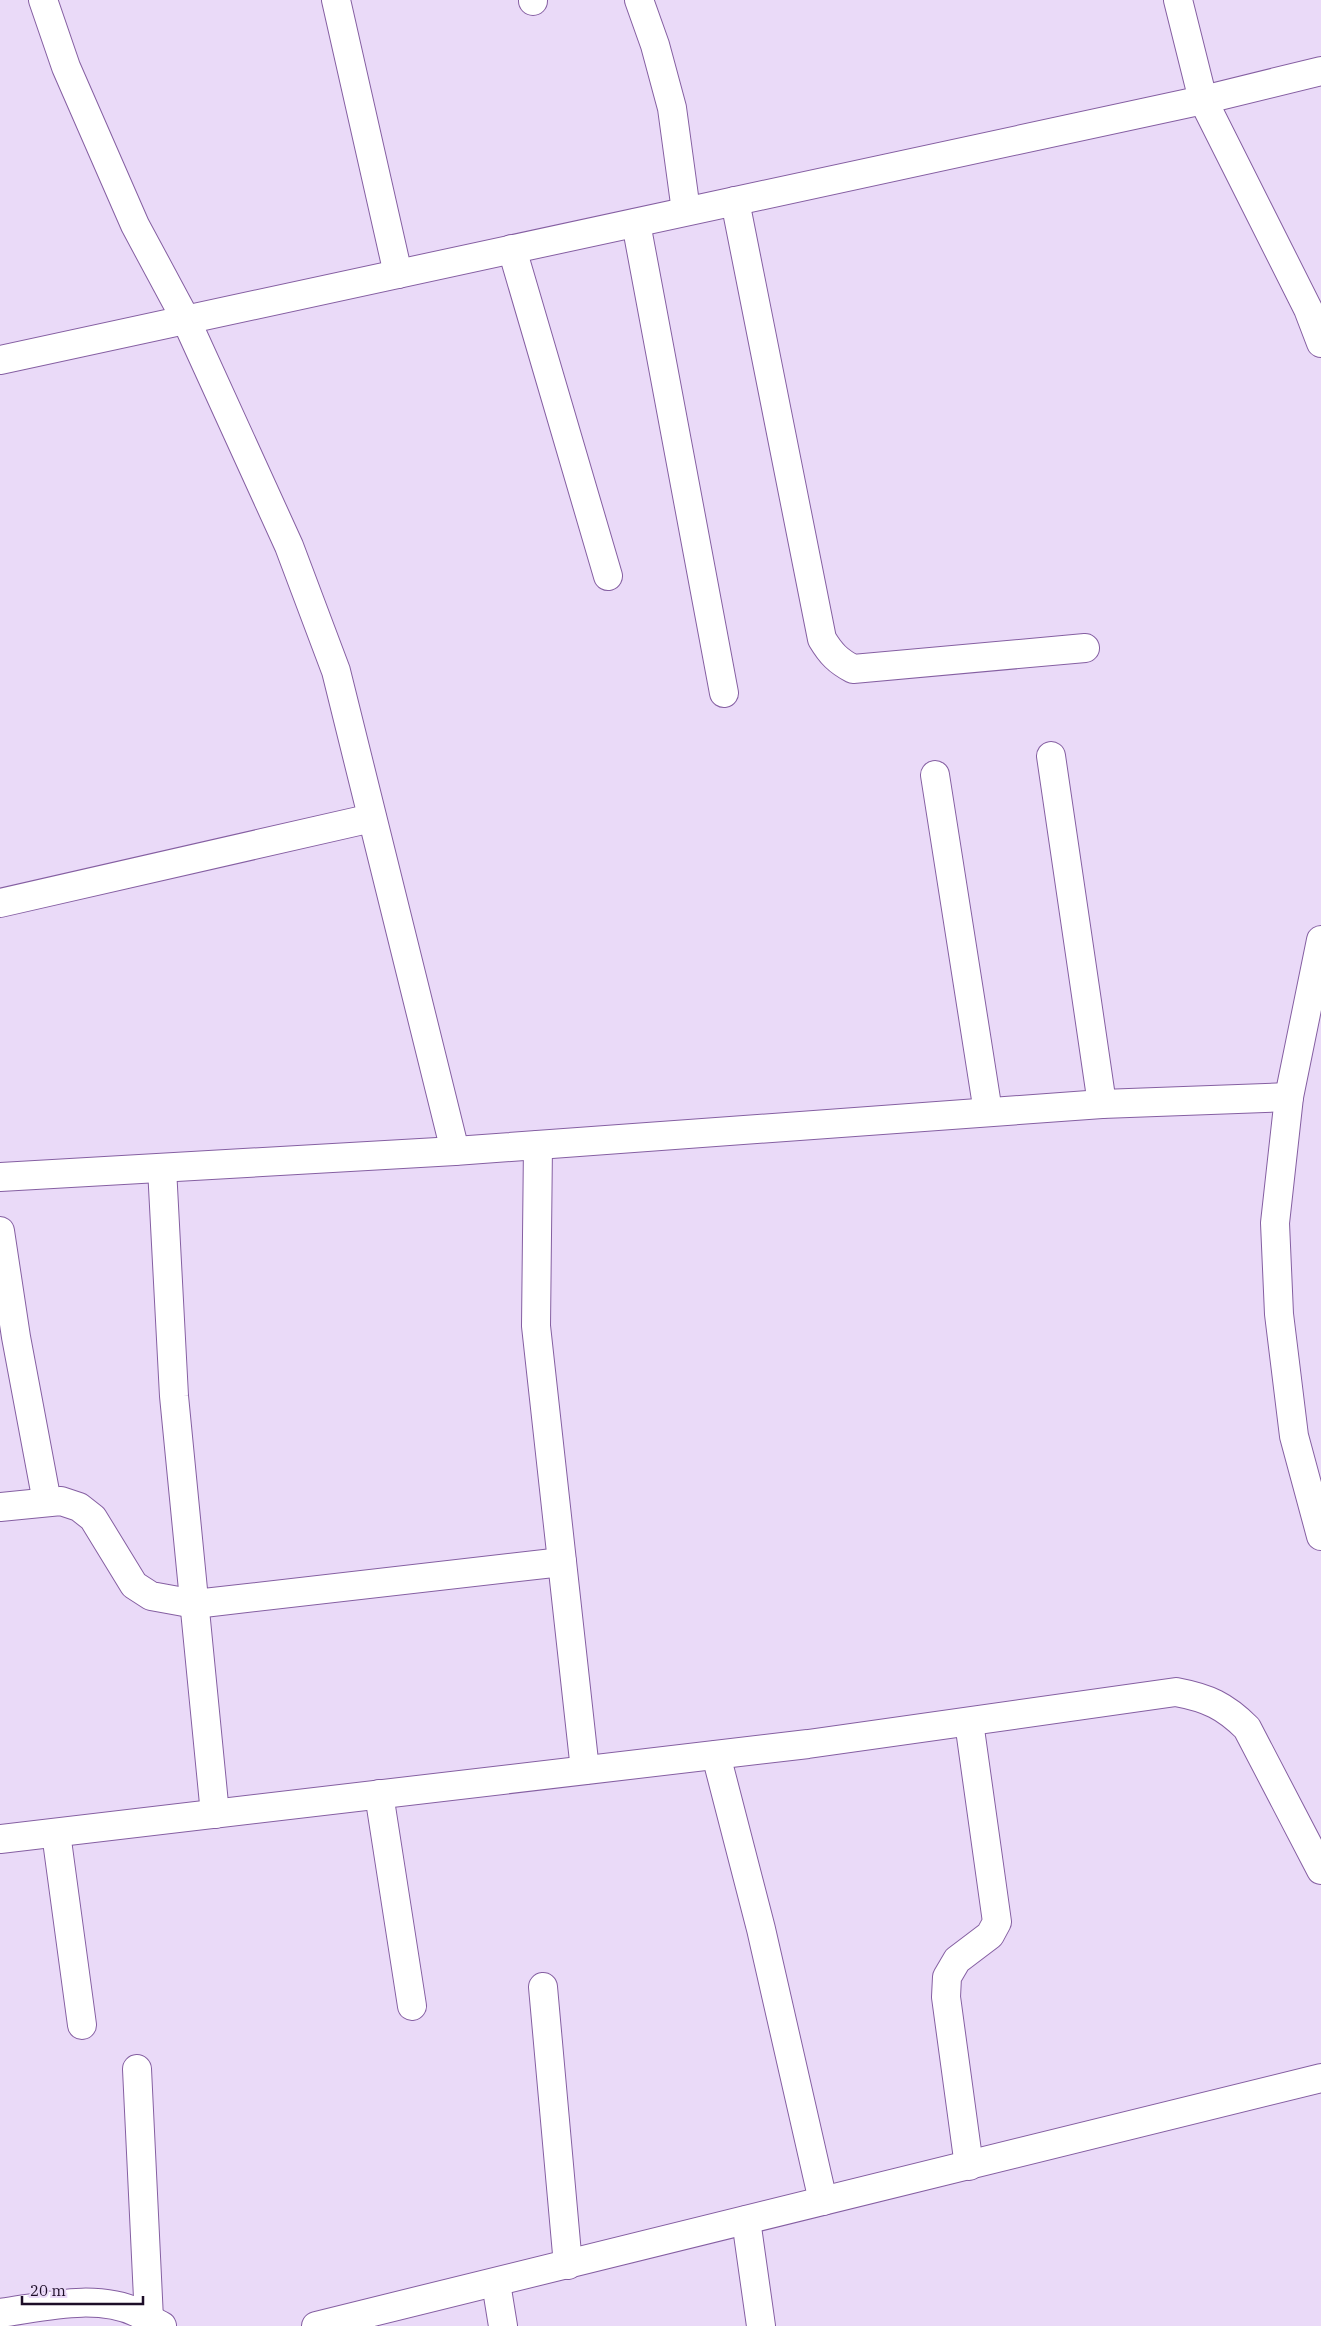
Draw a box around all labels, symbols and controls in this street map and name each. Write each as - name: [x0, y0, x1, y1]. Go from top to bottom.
- scale bar: [22, 2274, 144, 2306]
- text: 20 m: [30, 2281, 66, 2300]

